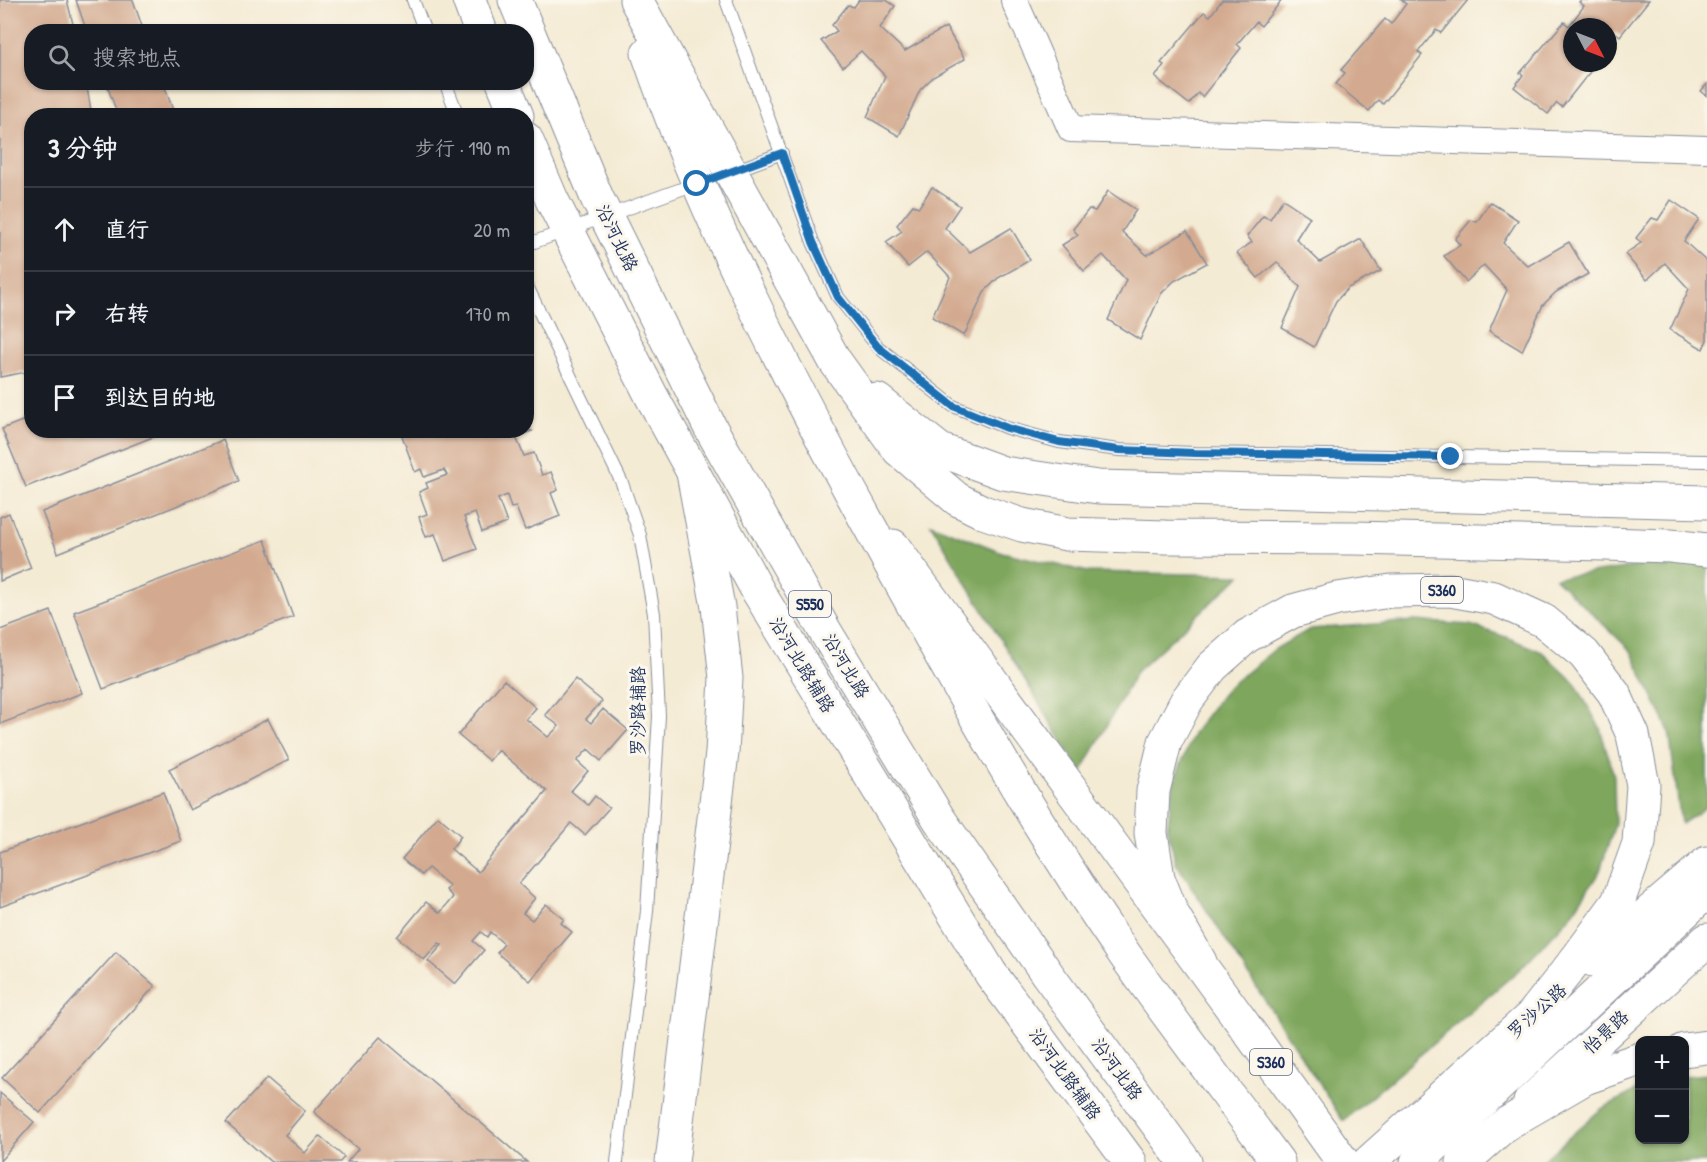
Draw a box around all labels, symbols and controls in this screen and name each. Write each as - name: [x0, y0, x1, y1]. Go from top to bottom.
- north arrow: [1563, 18, 1617, 72]
- search box: [24, 24, 534, 90]
- icon: search: [45, 41, 78, 74]
- text: 搜索地点: [93, 42, 181, 72]
- text: 3 分钟: [48, 130, 118, 165]
- text: 步行 · 190 m: [415, 134, 510, 161]
- route start: [683, 170, 709, 196]
- street label: 沿河北路: [590, 200, 644, 276]
- icon: ahead: [48, 213, 81, 246]
- text: 直行: [105, 214, 149, 244]
- text: 20 m: [473, 216, 510, 243]
- icon: right: [48, 297, 81, 330]
- text: 右转: [105, 298, 149, 328]
- text: 170 m: [466, 300, 510, 327]
- icon: arrive: [48, 381, 81, 414]
- text: 到达目的地: [105, 382, 215, 412]
- route end: [1437, 443, 1463, 469]
- road number: S360: [1421, 577, 1463, 603]
- road number: S550: [789, 591, 831, 617]
- street label: 沿河北路辅路: [764, 612, 841, 717]
- street label: 沿河北路: [817, 628, 876, 703]
- street label: 罗沙路辅路: [625, 666, 650, 756]
- street label: 罗沙公路: [1502, 977, 1572, 1044]
- street label: 怡景路: [1577, 1004, 1634, 1059]
- street label: 沿河北路辅路: [1024, 1023, 1107, 1125]
- street label: 沿河北路: [1086, 1032, 1149, 1105]
- map controls: [1635, 1036, 1689, 1144]
- button: +: [1635, 1036, 1689, 1090]
- road number: S360: [1250, 1049, 1292, 1075]
- button: −: [1635, 1090, 1689, 1144]

